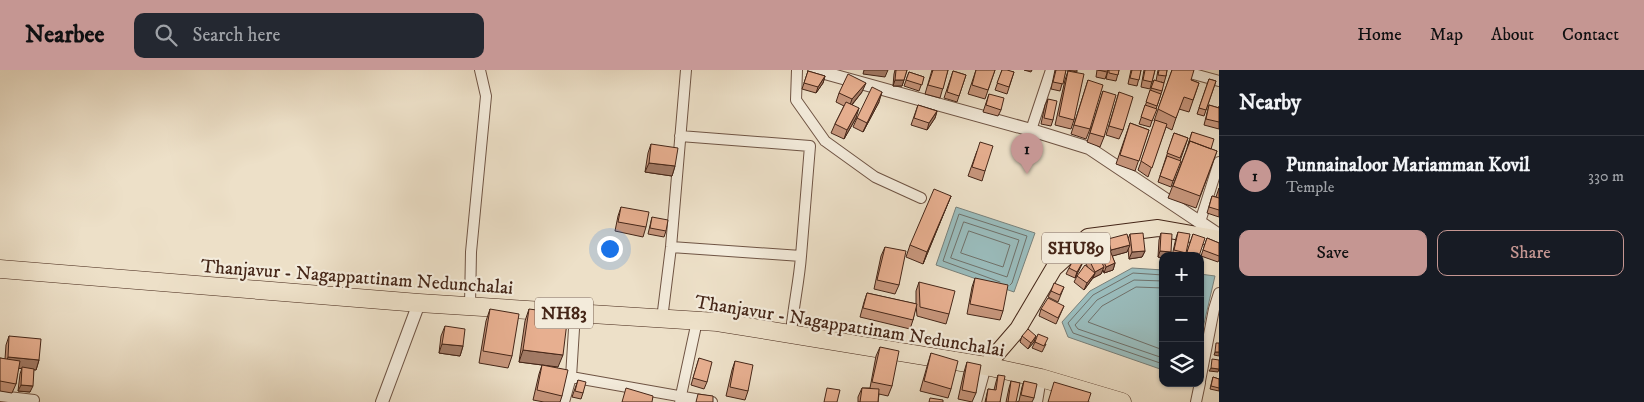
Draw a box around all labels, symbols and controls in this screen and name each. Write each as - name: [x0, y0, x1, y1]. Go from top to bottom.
- search box: [134, 13, 484, 58]
- text: Nearbee: [25, 20, 104, 50]
- icon: search: [152, 21, 180, 49]
- text: Search here: [192, 24, 280, 47]
- text: Home: [1357, 24, 1402, 46]
- text: Map: [1430, 24, 1463, 46]
- text: About: [1491, 24, 1534, 46]
- text: Contact: [1562, 24, 1619, 46]
- text: Nearby: [1239, 90, 1301, 116]
- pin: 1: [1011, 133, 1043, 174]
- text: Punnainaloor Mariamman Kovil: [1286, 154, 1530, 177]
- text: 1: [1252, 166, 1258, 186]
- text: 330 m: [1588, 166, 1624, 186]
- text: Temple: [1286, 177, 1334, 197]
- button: Save: [1239, 230, 1427, 276]
- button: Share: [1437, 230, 1624, 276]
- road number: SHU89: [1042, 232, 1110, 264]
- your location: [597, 236, 623, 262]
- map controls: [1159, 252, 1204, 387]
- button: +: [1159, 252, 1204, 297]
- street label: Thanjavur - Nagappattinam Nedunchalai: [200, 255, 514, 300]
- street label: Thanjavur - Nagappattinam Nedunchalai: [693, 291, 1006, 362]
- button: −: [1159, 297, 1204, 342]
- road number: NH83: [535, 298, 593, 328]
- button: layers: [1159, 342, 1204, 387]

